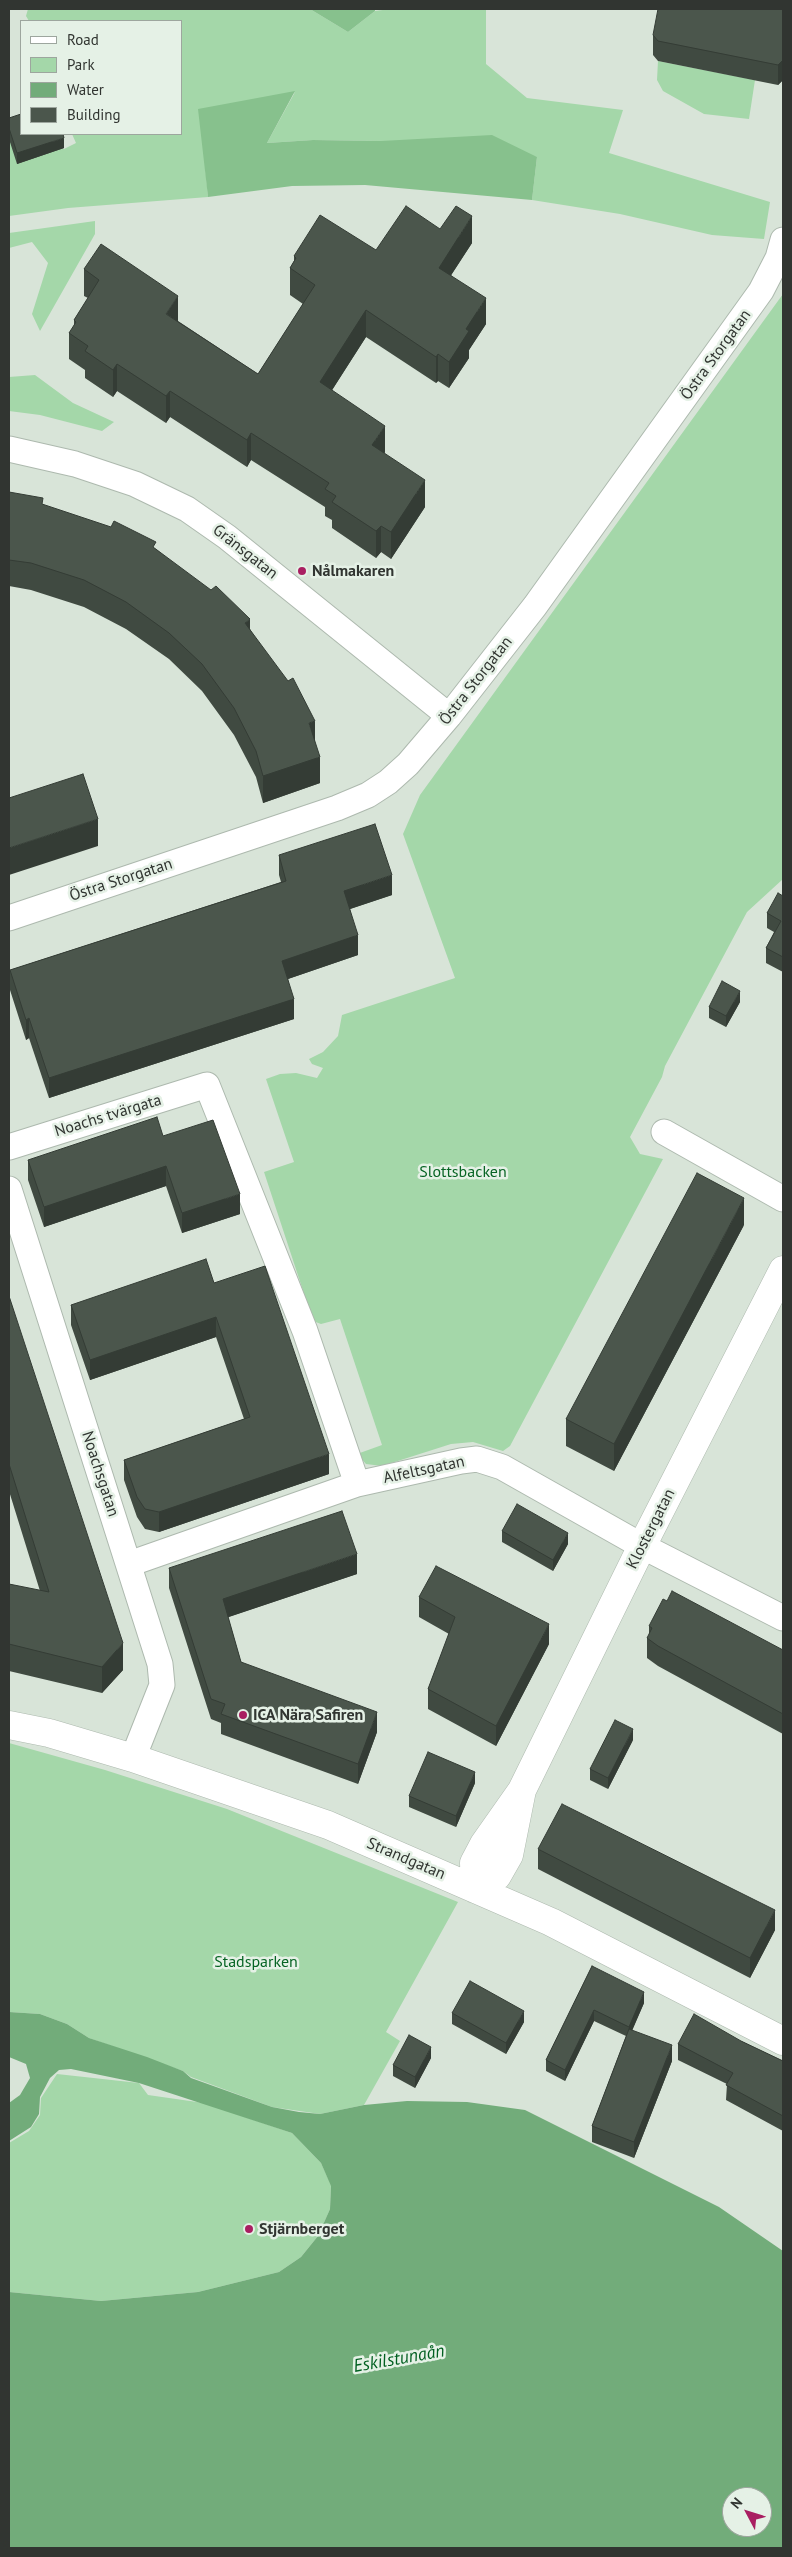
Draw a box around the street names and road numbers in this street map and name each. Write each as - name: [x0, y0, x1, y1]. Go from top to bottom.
- street label: Östra Storgatan: [677, 306, 755, 404]
- street label: Gränsgatan: [209, 521, 281, 583]
- street label: Östra Storgatan: [435, 633, 517, 729]
- street label: Östra Storgatan: [67, 854, 175, 906]
- street label: Noachs tvärgata: [52, 1091, 164, 1141]
- street label: Noachsgatan: [77, 1429, 123, 1519]
- street label: Alfeltsgatan: [382, 1452, 466, 1488]
- street label: Klostergatan: [623, 1486, 679, 1572]
- street label: Strandgatan: [364, 1834, 448, 1884]

